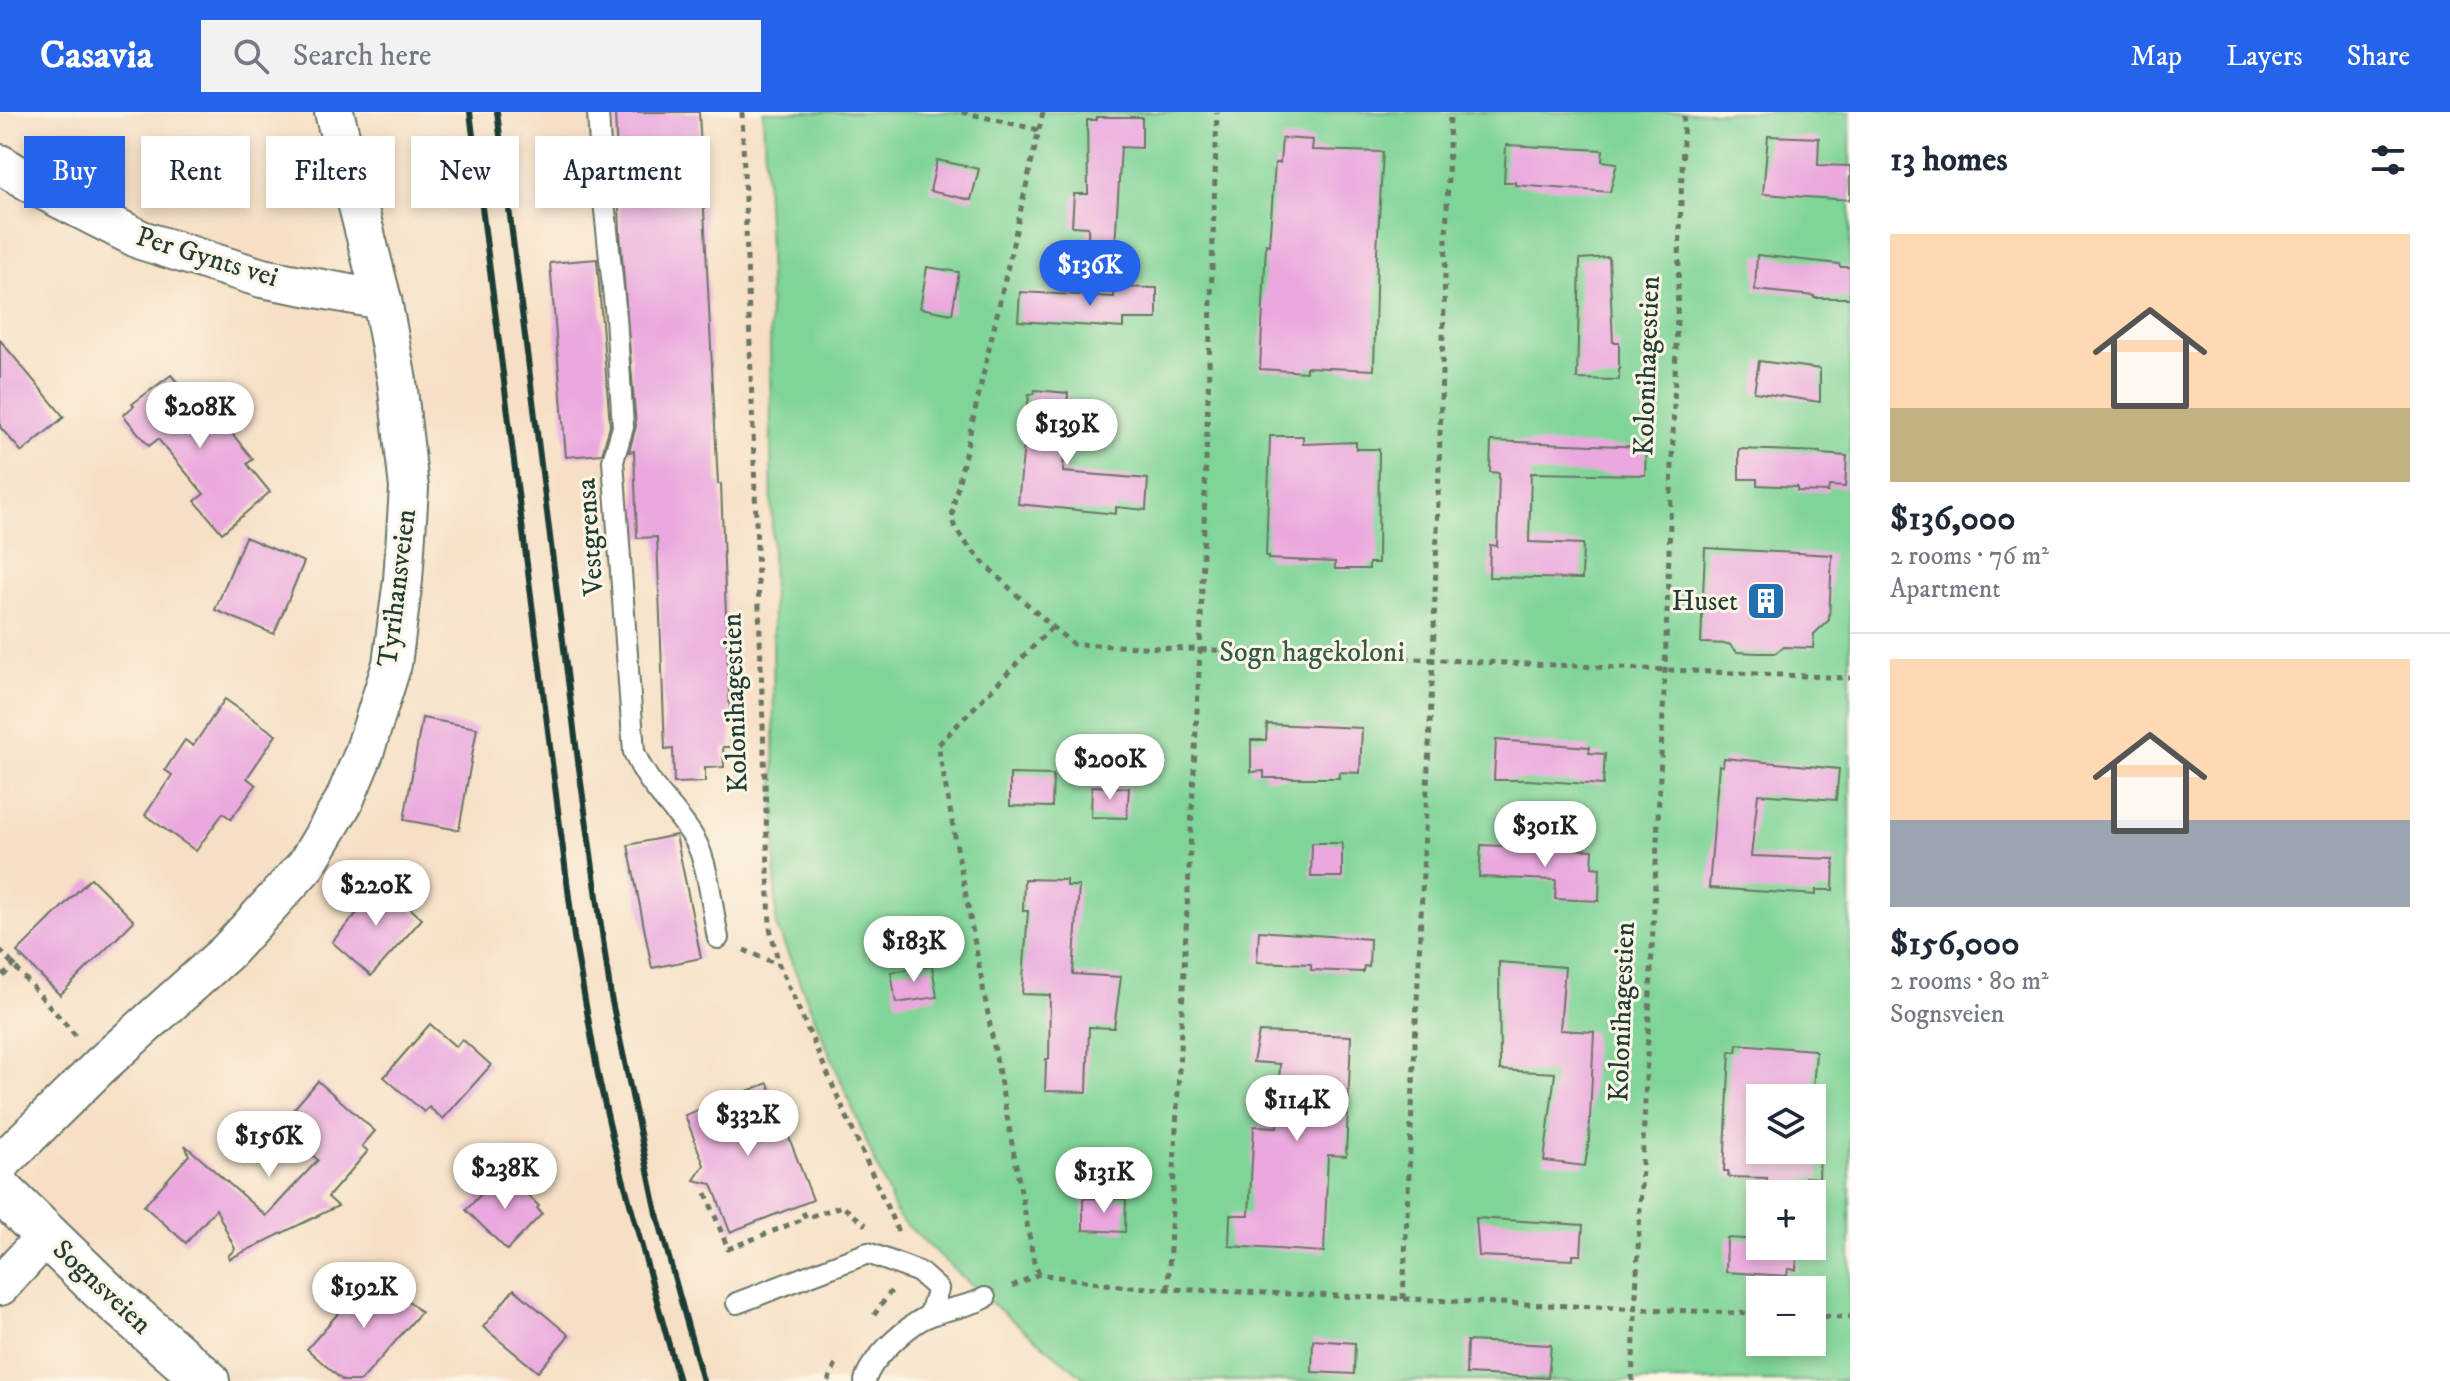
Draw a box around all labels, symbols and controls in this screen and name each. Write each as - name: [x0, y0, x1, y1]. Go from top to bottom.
- search box: [201, 20, 761, 92]
- text: Casavia: [40, 32, 153, 80]
- icon: search: [229, 34, 273, 78]
- text: Search here: [293, 38, 431, 75]
- text: Map: [2131, 39, 2182, 74]
- text: Layers: [2226, 39, 2303, 74]
- text: Share: [2347, 39, 2410, 74]
- chip: Buy: [24, 136, 125, 208]
- chip: Rent: [141, 136, 250, 208]
- chip: Filters: [266, 136, 395, 208]
- chip: New: [411, 136, 519, 208]
- chip: Apartment: [535, 136, 710, 208]
- icon: filters: [2366, 138, 2410, 182]
- text: 13 homes: [1890, 139, 2008, 181]
- street label: Per Gynts vei: [132, 219, 282, 295]
- pin: $136K: [1034, 240, 1146, 308]
- text: $136K: [1057, 249, 1123, 282]
- street label: Kolonihagestien: [1626, 275, 1668, 457]
- icon: home: [2078, 286, 2222, 430]
- pin: $208K: [144, 382, 256, 450]
- text: $208K: [164, 391, 236, 424]
- pin: $139K: [1011, 399, 1123, 467]
- text: $139K: [1035, 408, 1099, 441]
- street label: Vestgrensa: [568, 477, 612, 598]
- text: $136,000: [1890, 498, 2015, 540]
- street label: Tyrihansveien: [370, 507, 424, 669]
- text: 2 rooms · 76 m²: [1890, 540, 2049, 573]
- text: Apartment: [1890, 573, 2001, 606]
- building icon: Huset: [1745, 580, 1787, 622]
- place label: Huset: [1672, 584, 1738, 619]
- street label: Kolonihagestien: [714, 612, 756, 794]
- park label: Sogn hagekoloni: [1219, 635, 1405, 670]
- icon: home: [2078, 711, 2222, 855]
- pin: $200K: [1054, 734, 1166, 802]
- text: $200K: [1073, 743, 1147, 776]
- pin: $301K: [1489, 801, 1601, 869]
- text: $301K: [1512, 810, 1578, 843]
- pin: $220K: [320, 860, 432, 928]
- text: $220K: [340, 869, 412, 902]
- pin: $183K: [858, 916, 970, 984]
- street label: Kolonihagestien: [1601, 921, 1643, 1103]
- text: $156,000: [1890, 923, 2019, 965]
- text: $183K: [882, 925, 946, 958]
- text: 2 rooms · 80 m²: [1890, 965, 2049, 998]
- text: Sognsveien: [1890, 998, 2004, 1031]
- pin: $114K: [1241, 1075, 1353, 1143]
- text: $114K: [1264, 1084, 1330, 1117]
- map controls: [1746, 1084, 1826, 1356]
- button: layers: [1746, 1084, 1826, 1164]
- pin: $332K: [692, 1090, 804, 1158]
- text: $332K: [716, 1099, 780, 1132]
- pin: $156K: [213, 1111, 325, 1179]
- text: $156K: [235, 1120, 303, 1153]
- pin: $238K: [449, 1143, 561, 1211]
- pin: $131K: [1048, 1147, 1160, 1215]
- text: $238K: [471, 1152, 539, 1185]
- text: $131K: [1073, 1156, 1135, 1189]
- button: +: [1746, 1180, 1826, 1260]
- street label: Sognsveien: [45, 1232, 159, 1342]
- pin: $192K: [308, 1262, 420, 1330]
- text: $192K: [330, 1271, 398, 1304]
- button: −: [1746, 1276, 1826, 1356]

